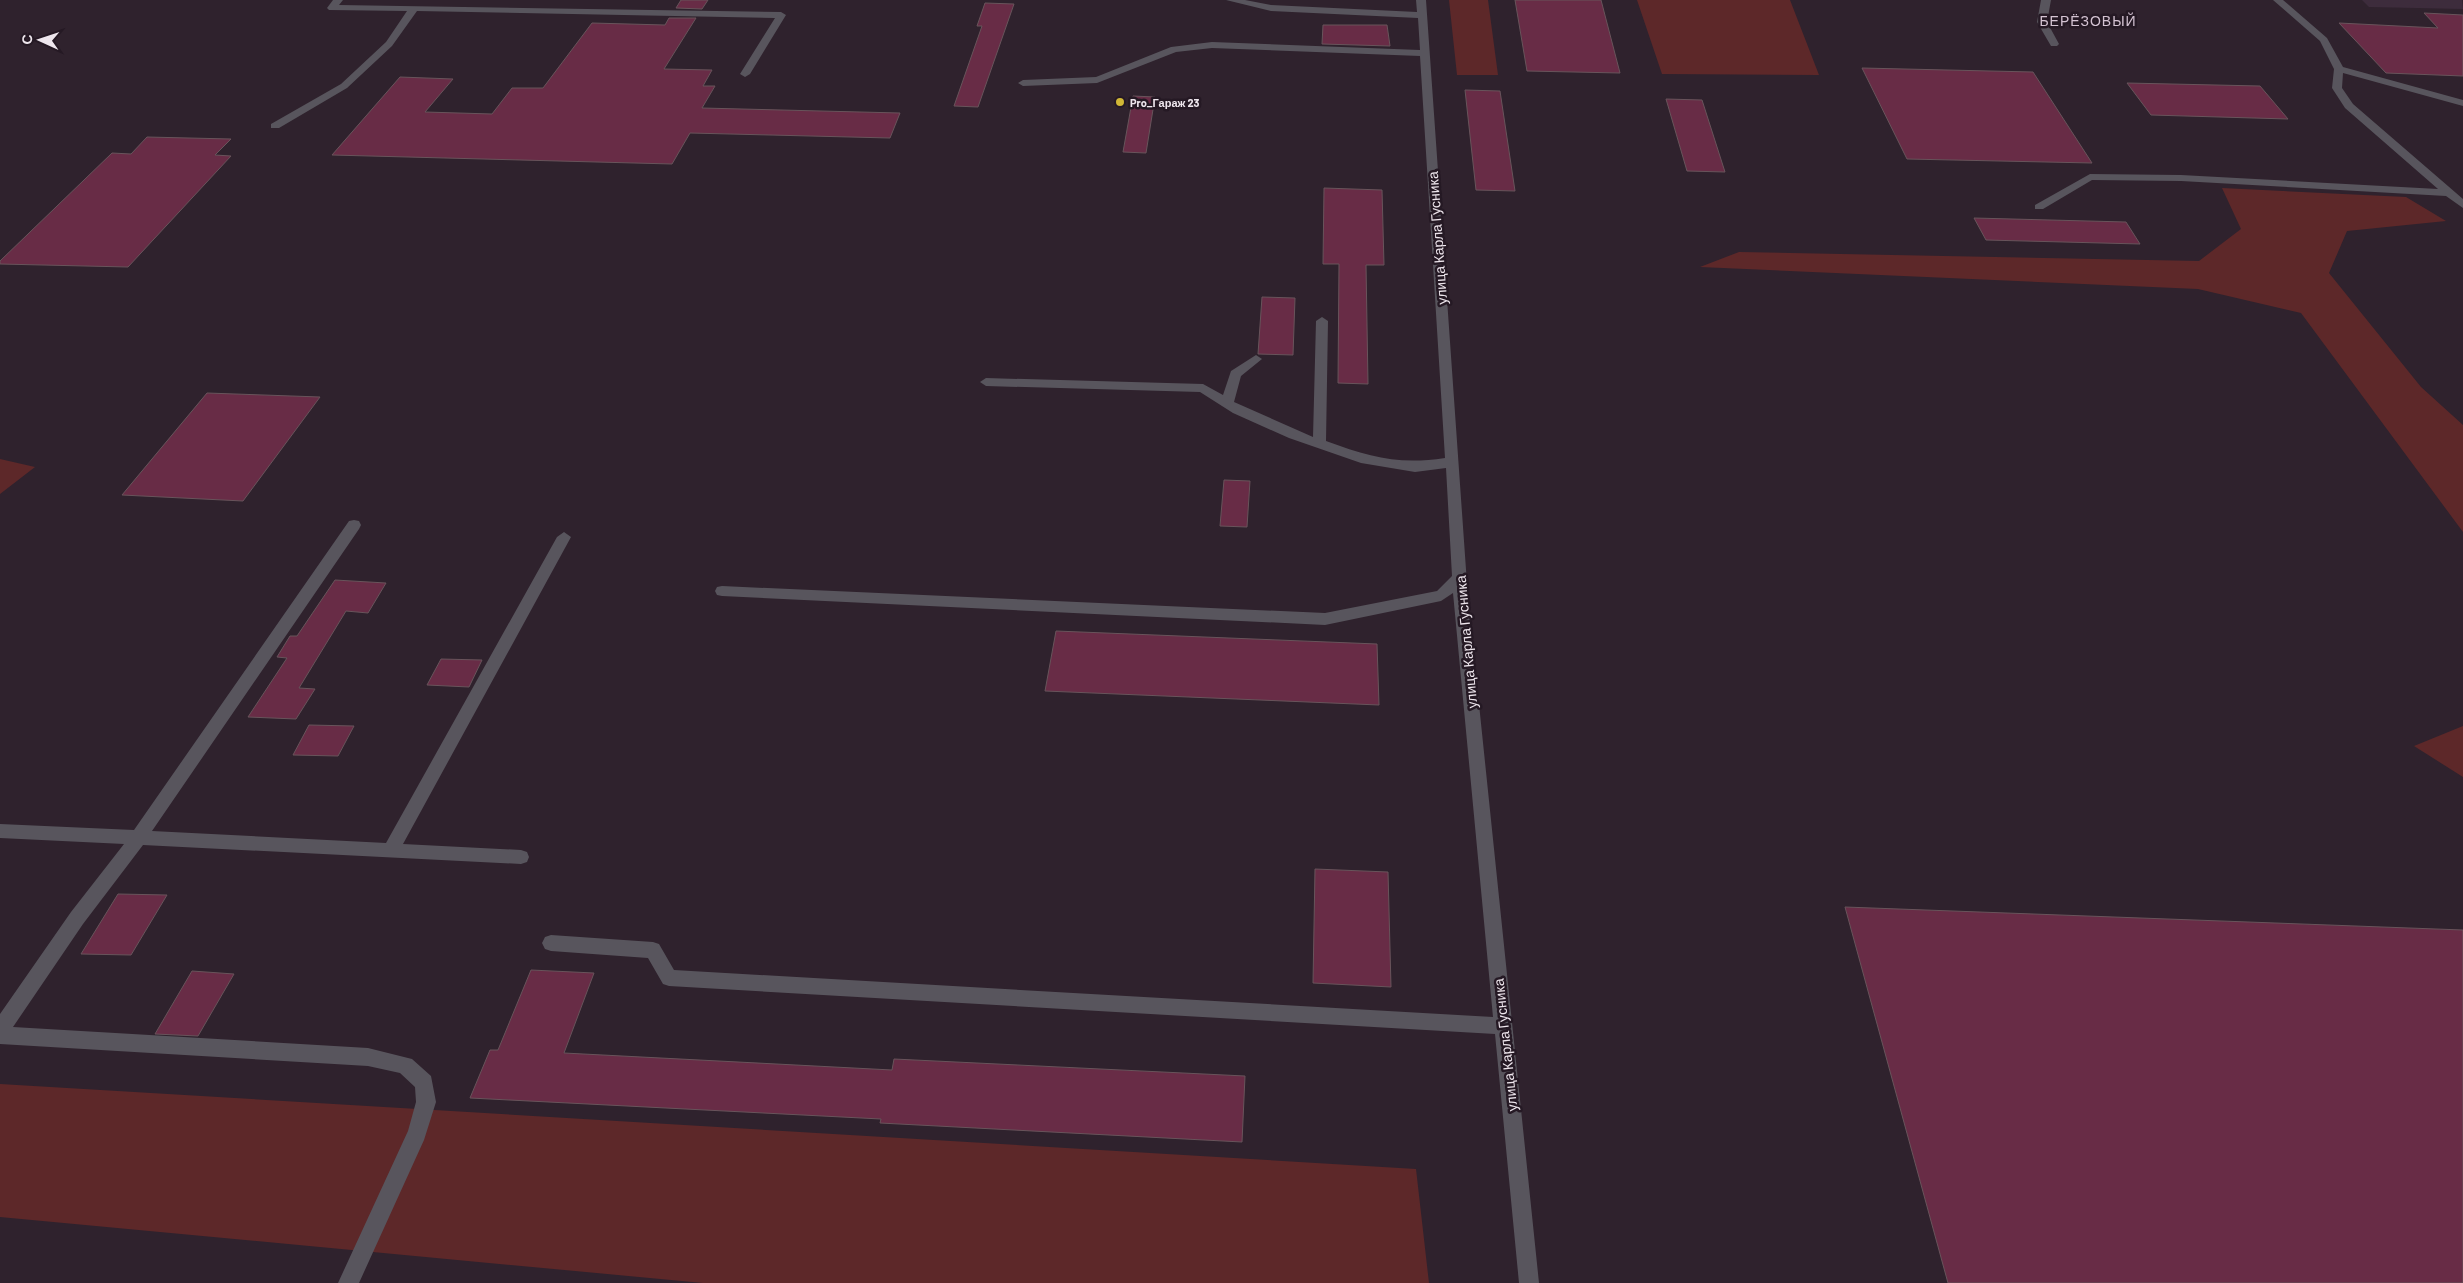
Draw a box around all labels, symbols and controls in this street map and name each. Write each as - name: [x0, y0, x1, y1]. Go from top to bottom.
- district label: БЕРЁЗОВЫЙ: [2039, 12, 2137, 29]
- north arrow: [15, 15, 65, 65]
- text: С: [18, 34, 35, 45]
- marker: Pro_Гараж 23: [1114, 96, 1126, 108]
- place label: Pro_Гараж 23: [1130, 96, 1200, 109]
- street label: улица Карла Гусника: [1424, 171, 1450, 305]
- street label: улица Карла Гусника: [1452, 575, 1480, 709]
- street label: улица Карла Гусника: [1490, 977, 1520, 1112]

